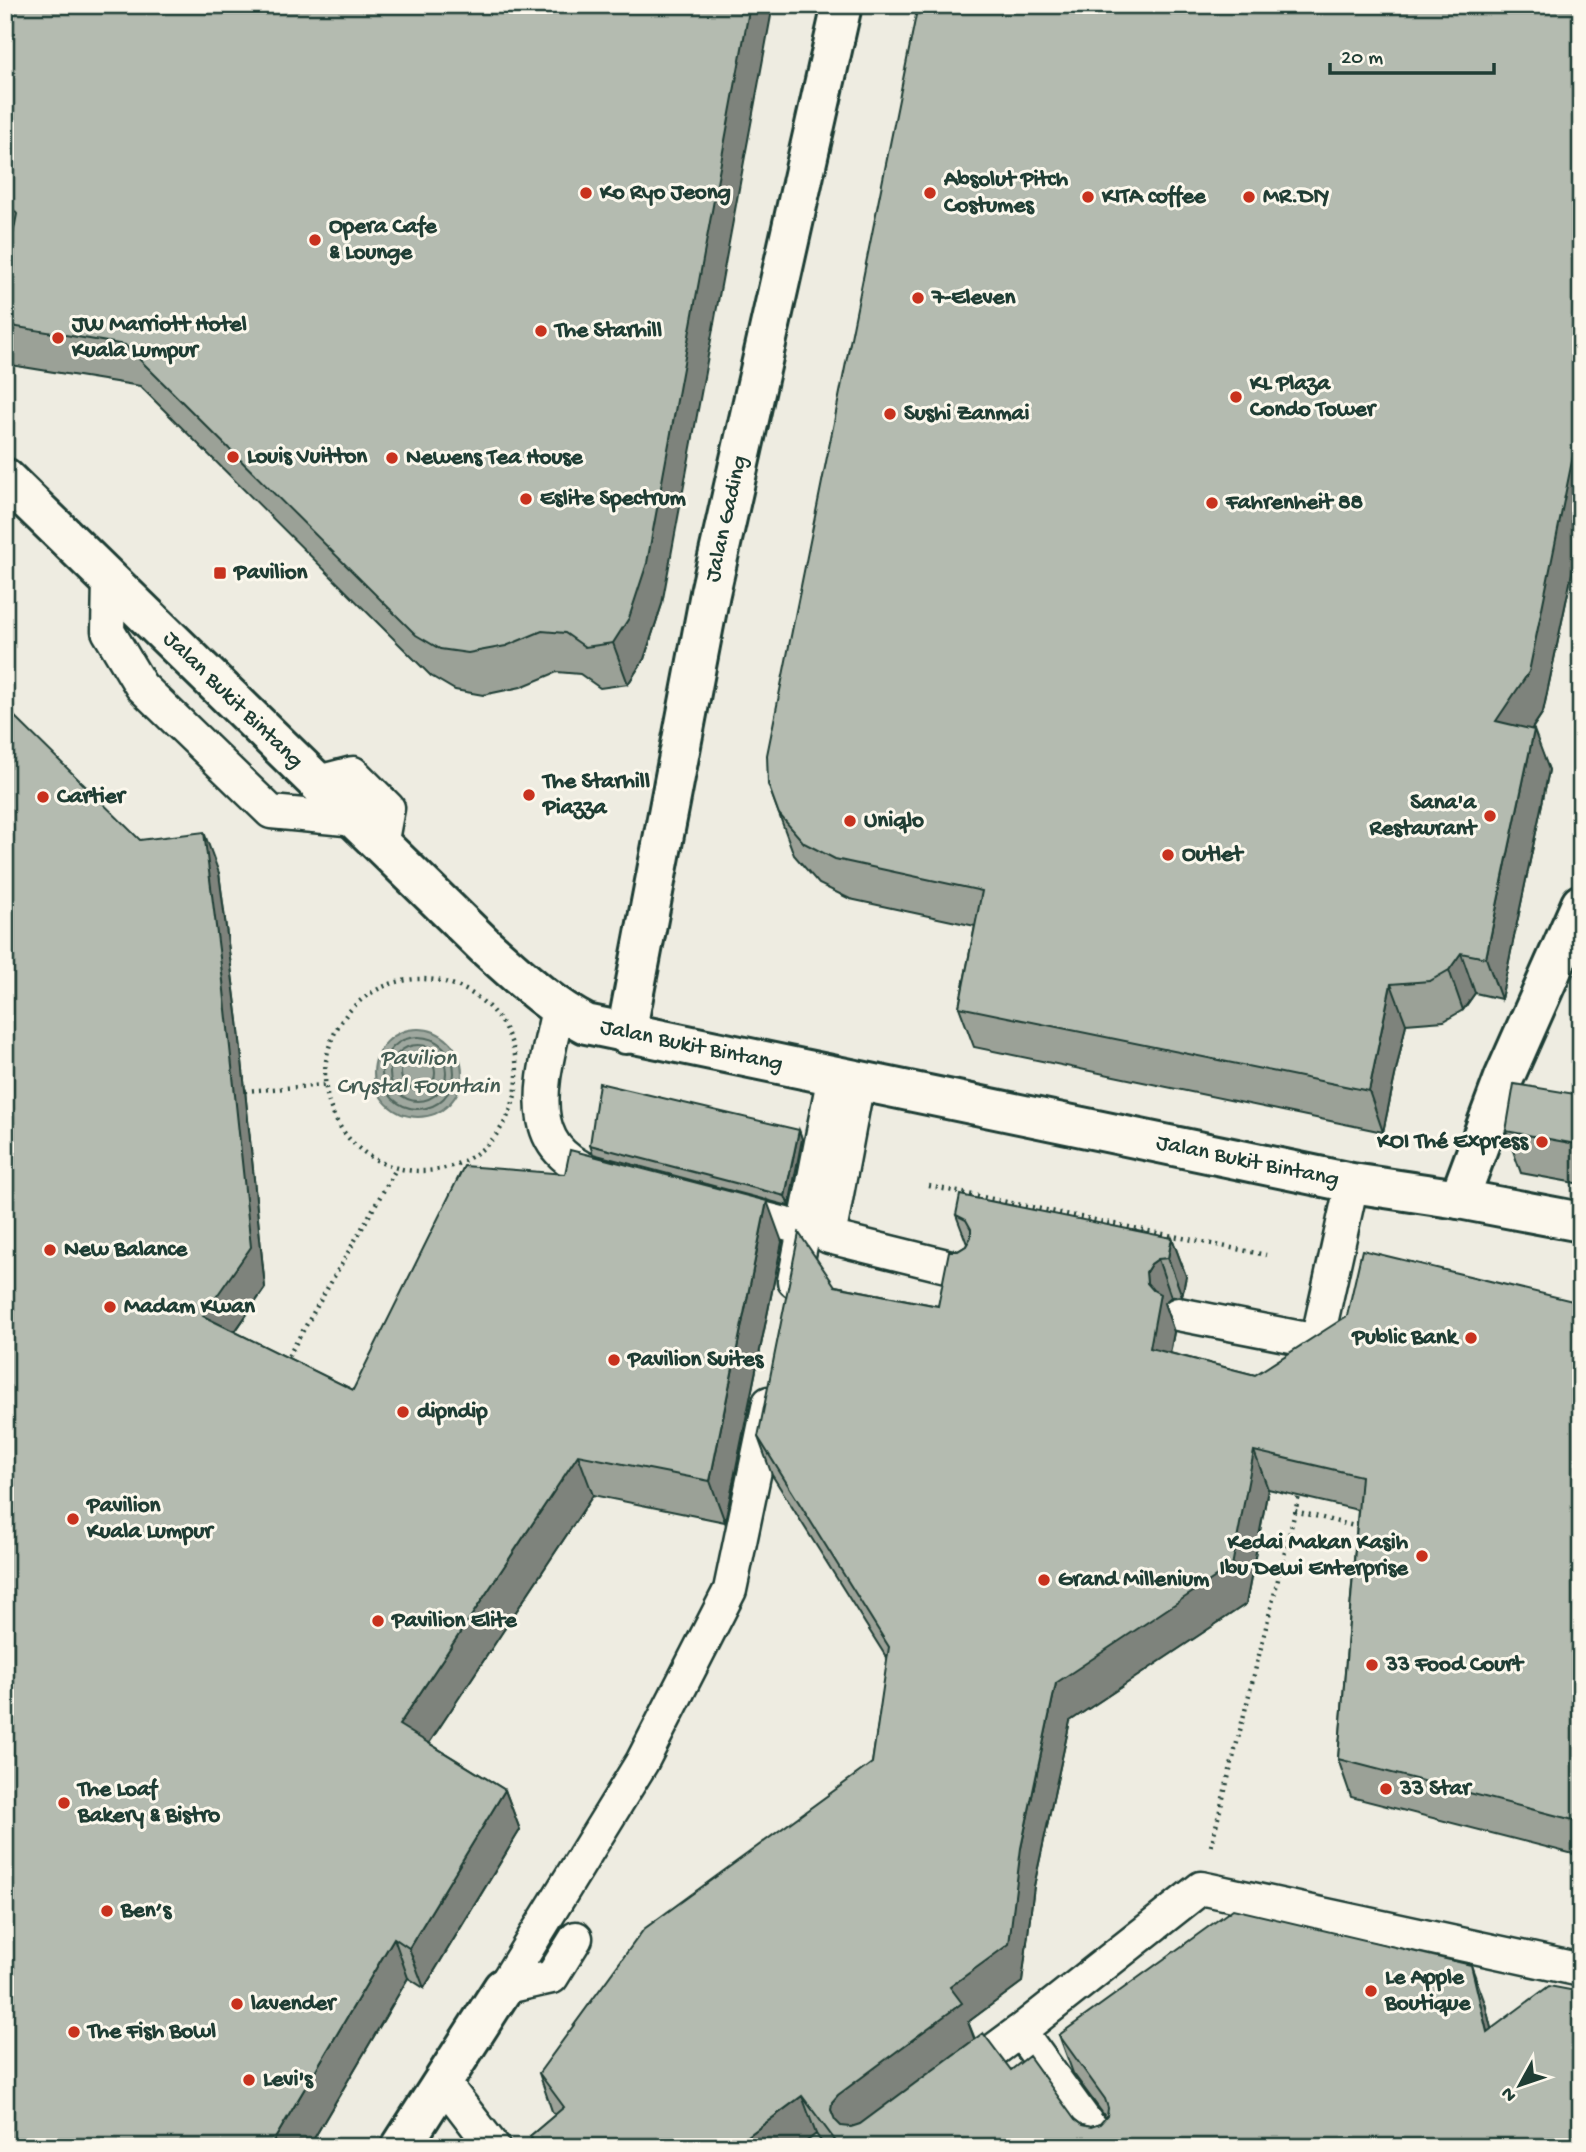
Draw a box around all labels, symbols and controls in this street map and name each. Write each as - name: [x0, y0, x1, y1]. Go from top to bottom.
- scale bar: [1330, 32, 1495, 76]
- text: 20 m: [1341, 47, 1383, 72]
- place label: Absolut Pitch Costumes: [943, 167, 1069, 220]
- place label: Ko Ryo Jeong: [599, 180, 731, 207]
- place label: KITA coffee: [1101, 184, 1207, 211]
- place label: MR.DIY: [1263, 184, 1330, 211]
- marker: Ko Ryo Jeong: [578, 185, 594, 201]
- marker: Absolut Pitch Costumes: [922, 185, 938, 201]
- marker: KITA coffee: [1080, 189, 1096, 205]
- marker: MR.DIY: [1241, 189, 1257, 205]
- place label: Opera Cafe & Lounge: [329, 214, 438, 267]
- marker: Opera Cafe & Lounge: [307, 232, 323, 248]
- place label: 7-Eleven: [931, 285, 1016, 312]
- marker: 7-Eleven: [910, 290, 926, 306]
- place label: JW Marriott Hotel Kuala Lumpur: [71, 312, 247, 365]
- place label: The Starhill: [553, 318, 662, 345]
- marker: The Starhill: [533, 323, 549, 339]
- marker: JW Marriott Hotel Kuala Lumpur: [50, 330, 66, 346]
- place label: KL Plaza Condo Tower: [1249, 371, 1378, 424]
- marker: KL Plaza Condo Tower: [1228, 389, 1244, 405]
- place label: Sushi Zanmai: [904, 401, 1029, 428]
- marker: Sushi Zanmai: [882, 406, 898, 422]
- place label: Louis Vuitton: [247, 444, 368, 471]
- place label: Newens Tea House: [406, 445, 584, 472]
- marker: Louis Vuitton: [225, 449, 241, 465]
- marker: Newens Tea House: [384, 450, 400, 466]
- street label: Jalan Gading: [699, 453, 754, 585]
- place label: Eslite Spectrum: [540, 486, 687, 513]
- place label: Fahrenheit 88: [1225, 490, 1363, 517]
- marker: Eslite Spectrum: [518, 491, 534, 507]
- marker: Fahrenheit 88: [1204, 495, 1220, 511]
- place label: Pavilion: [232, 560, 309, 587]
- marker: Pavilion: [212, 565, 228, 581]
- street label: Jalan Bukit Bintang: [157, 625, 309, 775]
- place label: The Starhill Piazza: [541, 769, 650, 822]
- place label: Cartier: [57, 784, 128, 811]
- marker: The Starhill Piazza: [521, 787, 537, 803]
- marker: Cartier: [35, 789, 51, 805]
- place label: Sana'a Restaurant: [1368, 790, 1479, 843]
- place label: Uniqlo: [864, 808, 924, 835]
- marker: Sana'a Restaurant: [1482, 808, 1498, 824]
- marker: Uniqlo: [842, 813, 858, 829]
- place label: Outlet: [1182, 842, 1245, 869]
- marker: Outlet: [1160, 847, 1176, 863]
- street label: Jalan Bukit Bintang: [598, 1014, 785, 1078]
- water label: Pavilion Crystal Fountain: [336, 1045, 500, 1102]
- street label: Jalan Bukit Bintang: [1154, 1129, 1341, 1193]
- place label: KOI Thé Express: [1376, 1129, 1530, 1156]
- marker: KOI Thé Express: [1534, 1134, 1550, 1150]
- place label: New Balance: [64, 1237, 188, 1264]
- marker: New Balance: [42, 1242, 58, 1258]
- place label: Madam Kwan: [124, 1294, 256, 1321]
- marker: Madam Kwan: [102, 1299, 118, 1315]
- place label: Public Bank: [1350, 1325, 1460, 1352]
- marker: Public Bank: [1463, 1330, 1479, 1346]
- place label: Pavilion Suites: [626, 1347, 765, 1374]
- marker: Pavilion Suites: [606, 1352, 622, 1368]
- place label: dipndip: [417, 1399, 488, 1426]
- marker: dipndip: [395, 1404, 411, 1420]
- place label: Pavilion Kuala Lumpur: [85, 1493, 215, 1546]
- marker: Pavilion Kuala Lumpur: [65, 1511, 81, 1527]
- place label: Kedai Makan Kasih Ibu Dewi Enterprise: [1220, 1530, 1409, 1583]
- marker: Kedai Makan Kasih Ibu Dewi Enterprise: [1414, 1548, 1430, 1564]
- place label: Grand Millenium: [1058, 1567, 1210, 1594]
- marker: Grand Millenium: [1036, 1572, 1052, 1588]
- place label: Pavilion Elite: [390, 1608, 518, 1635]
- marker: Pavilion Elite: [370, 1613, 386, 1629]
- place label: 33 Food Court: [1385, 1652, 1525, 1679]
- marker: 33 Food Court: [1364, 1657, 1380, 1673]
- place label: 33 Star: [1399, 1776, 1473, 1803]
- place label: The Loaf Bakery & Bistro: [76, 1777, 220, 1830]
- marker: 33 Star: [1378, 1781, 1394, 1797]
- marker: The Loaf Bakery & Bistro: [56, 1795, 72, 1811]
- place label: Ben’s: [120, 1898, 173, 1925]
- marker: Ben’s: [99, 1903, 115, 1919]
- place label: Le Apple Boutique: [1384, 1965, 1471, 2018]
- marker: Le Apple Boutique: [1363, 1983, 1379, 1999]
- place label: lavender: [250, 1991, 338, 2018]
- marker: lavender: [229, 1996, 245, 2012]
- place label: The Fish Bowl: [86, 2019, 216, 2046]
- marker: The Fish Bowl: [66, 2024, 82, 2040]
- north arrow: [1484, 2050, 1554, 2120]
- place label: Levi's: [263, 2067, 314, 2094]
- marker: Levi's: [241, 2072, 257, 2088]
- text: N: [1497, 2082, 1522, 2106]

